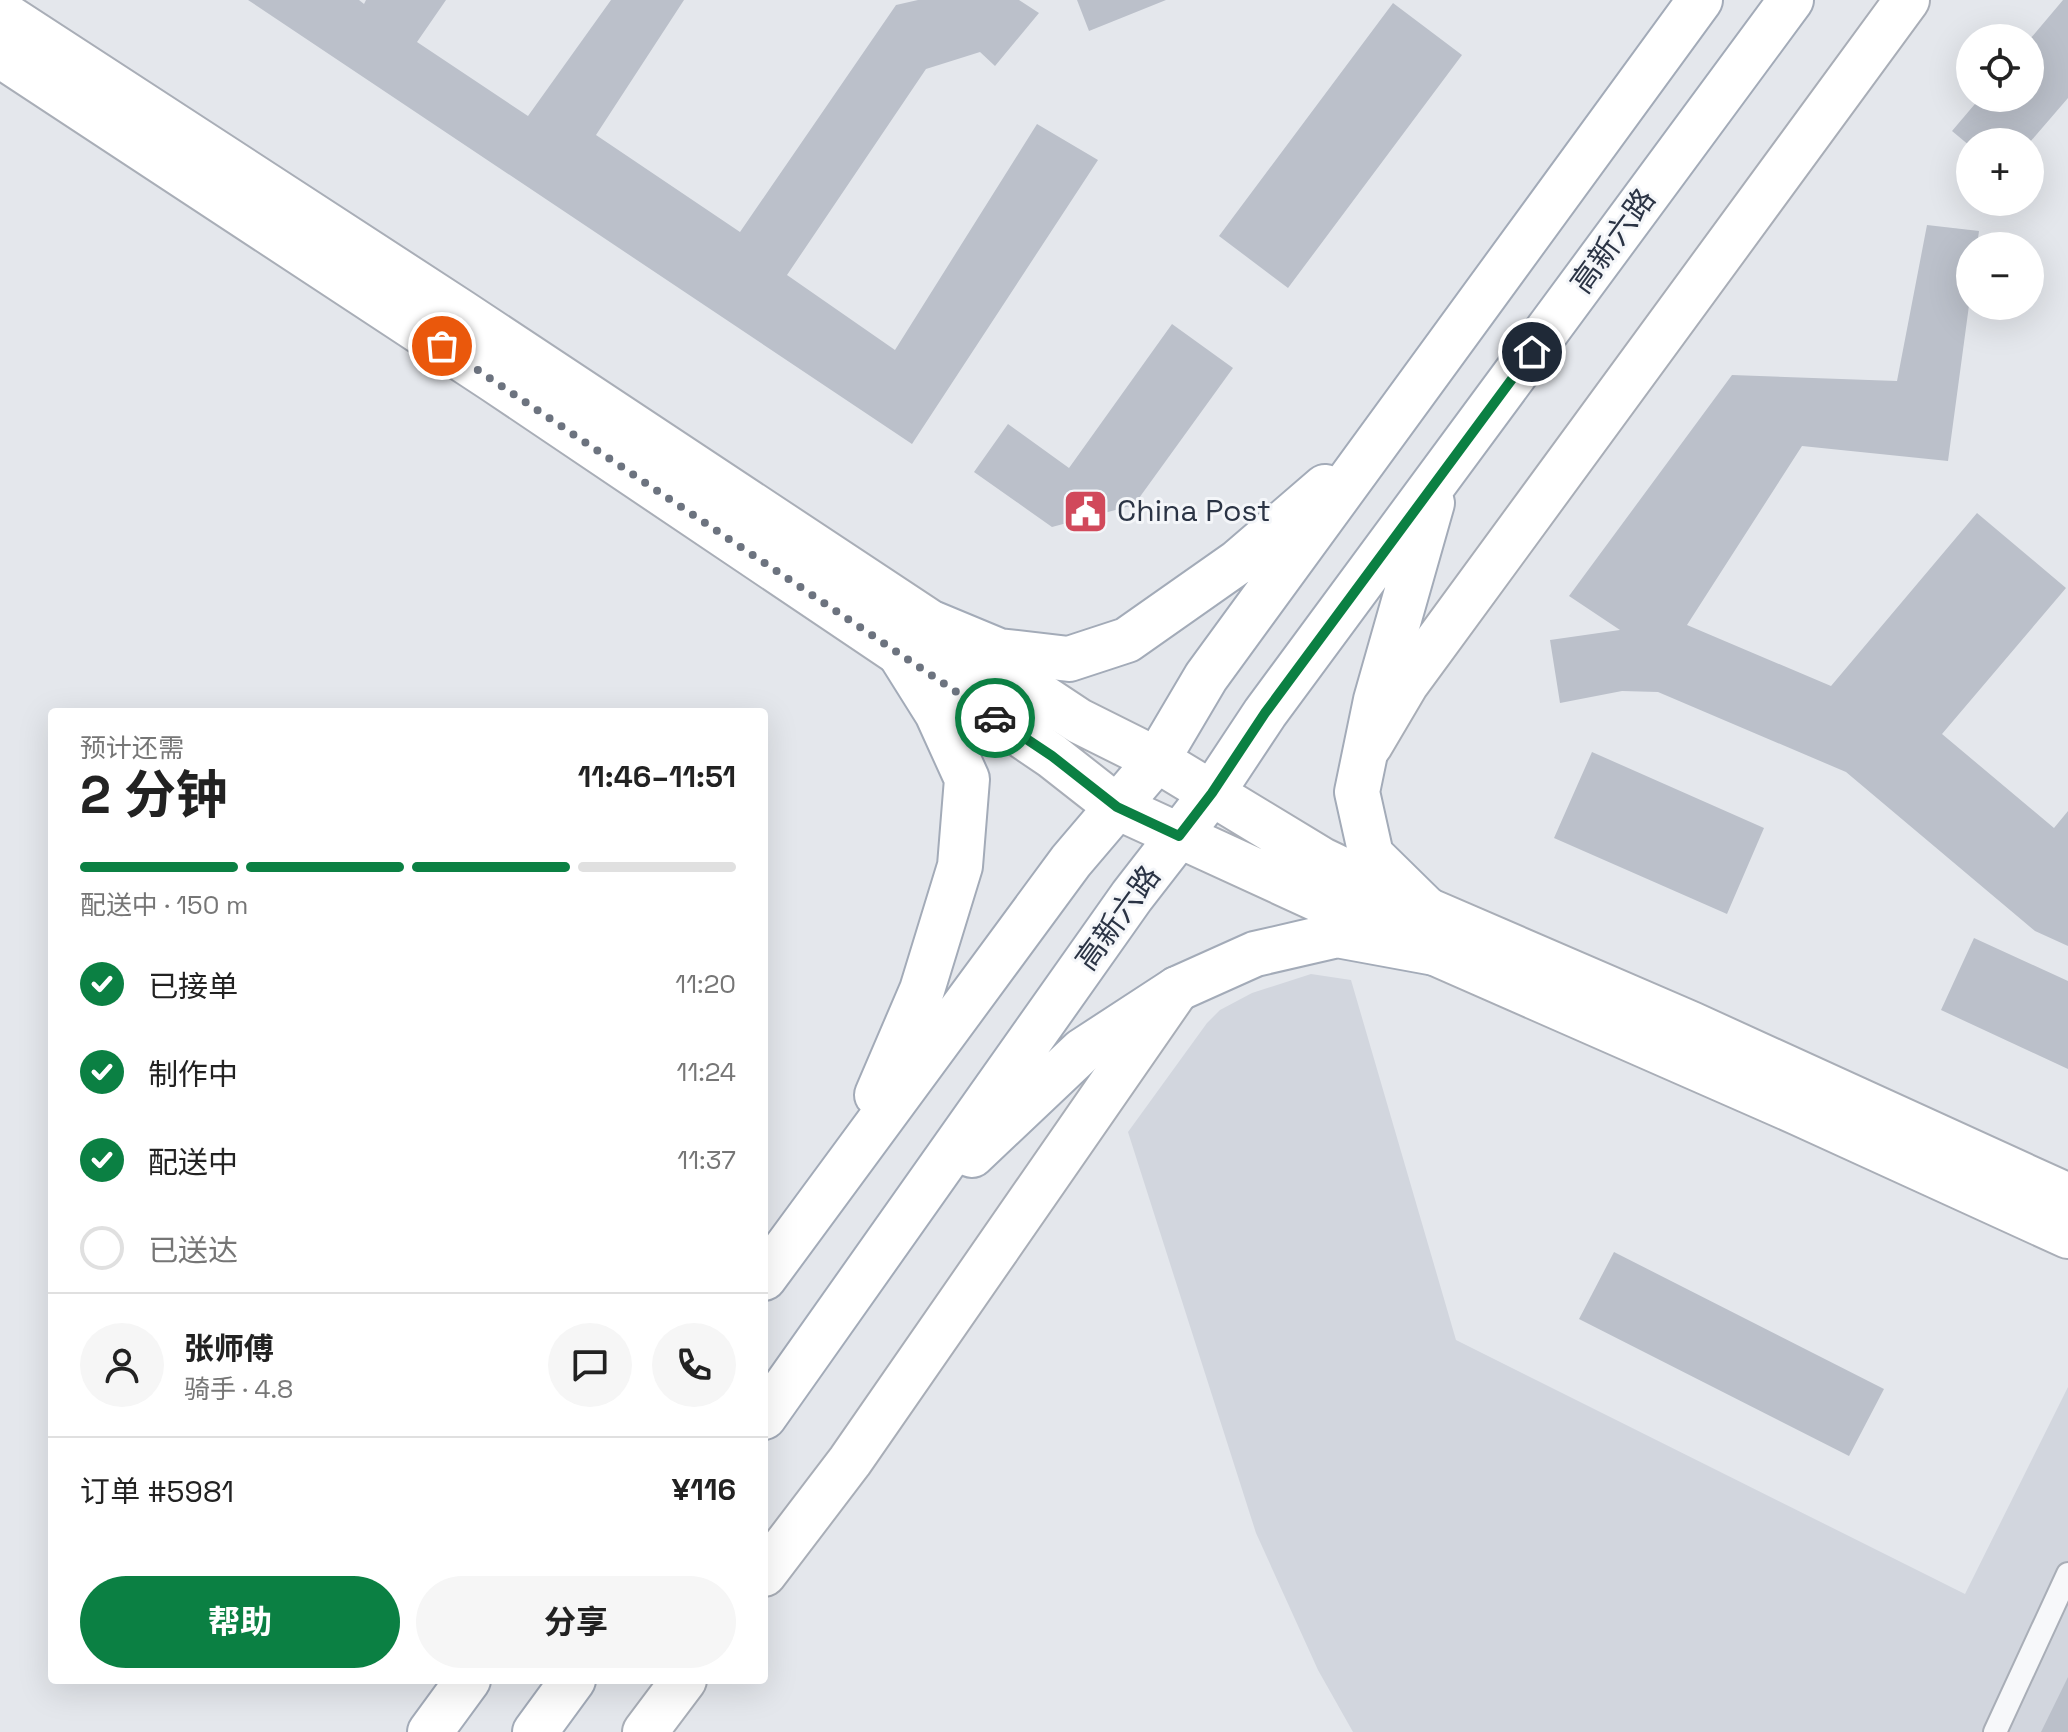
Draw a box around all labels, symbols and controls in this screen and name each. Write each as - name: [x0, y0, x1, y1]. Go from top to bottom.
- map controls: [1956, 24, 2044, 320]
- button: locate: [1956, 24, 2044, 112]
- button: +: [1956, 128, 2044, 216]
- street label: 高新六路: [1562, 181, 1664, 301]
- button: −: [1956, 232, 2044, 320]
- pin: [408, 312, 476, 380]
- pin: [1498, 318, 1566, 386]
- icon: bag: [420, 324, 464, 368]
- icon: home: [1510, 330, 1554, 374]
- public building icon: China Post: [1062, 487, 1110, 535]
- place label: China Post: [1117, 491, 1271, 530]
- courier: [955, 678, 1035, 758]
- icon: car: [973, 696, 1017, 740]
- text: 预计还需: [80, 731, 184, 765]
- text: 11:46–11:51: [578, 757, 736, 796]
- text: 2 分钟: [80, 762, 228, 828]
- street label: 高新六路: [1067, 858, 1169, 978]
- text: 配送中 · 150 m: [80, 888, 248, 922]
- icon: check: [80, 962, 124, 1006]
- text: 已接单: [148, 967, 238, 1006]
- text: 11:20: [675, 967, 736, 1001]
- icon: check: [80, 1050, 124, 1094]
- text: 制作中: [148, 1055, 238, 1094]
- text: 11:24: [677, 1055, 736, 1089]
- icon: check: [80, 1138, 124, 1182]
- text: 配送中: [148, 1143, 238, 1182]
- text: 11:37: [677, 1143, 736, 1177]
- text: 已送达: [148, 1231, 238, 1270]
- button: person: [80, 1323, 164, 1407]
- button: chat: [548, 1323, 632, 1407]
- button: phone: [652, 1323, 736, 1407]
- text: 张师傅: [184, 1329, 274, 1368]
- text: 骑手 · 4.8: [184, 1372, 293, 1406]
- text: ¥116: [672, 1470, 736, 1509]
- text: 订单 #5981: [80, 1472, 234, 1511]
- button: 帮助: [80, 1576, 400, 1668]
- button: 分享: [416, 1576, 736, 1668]

